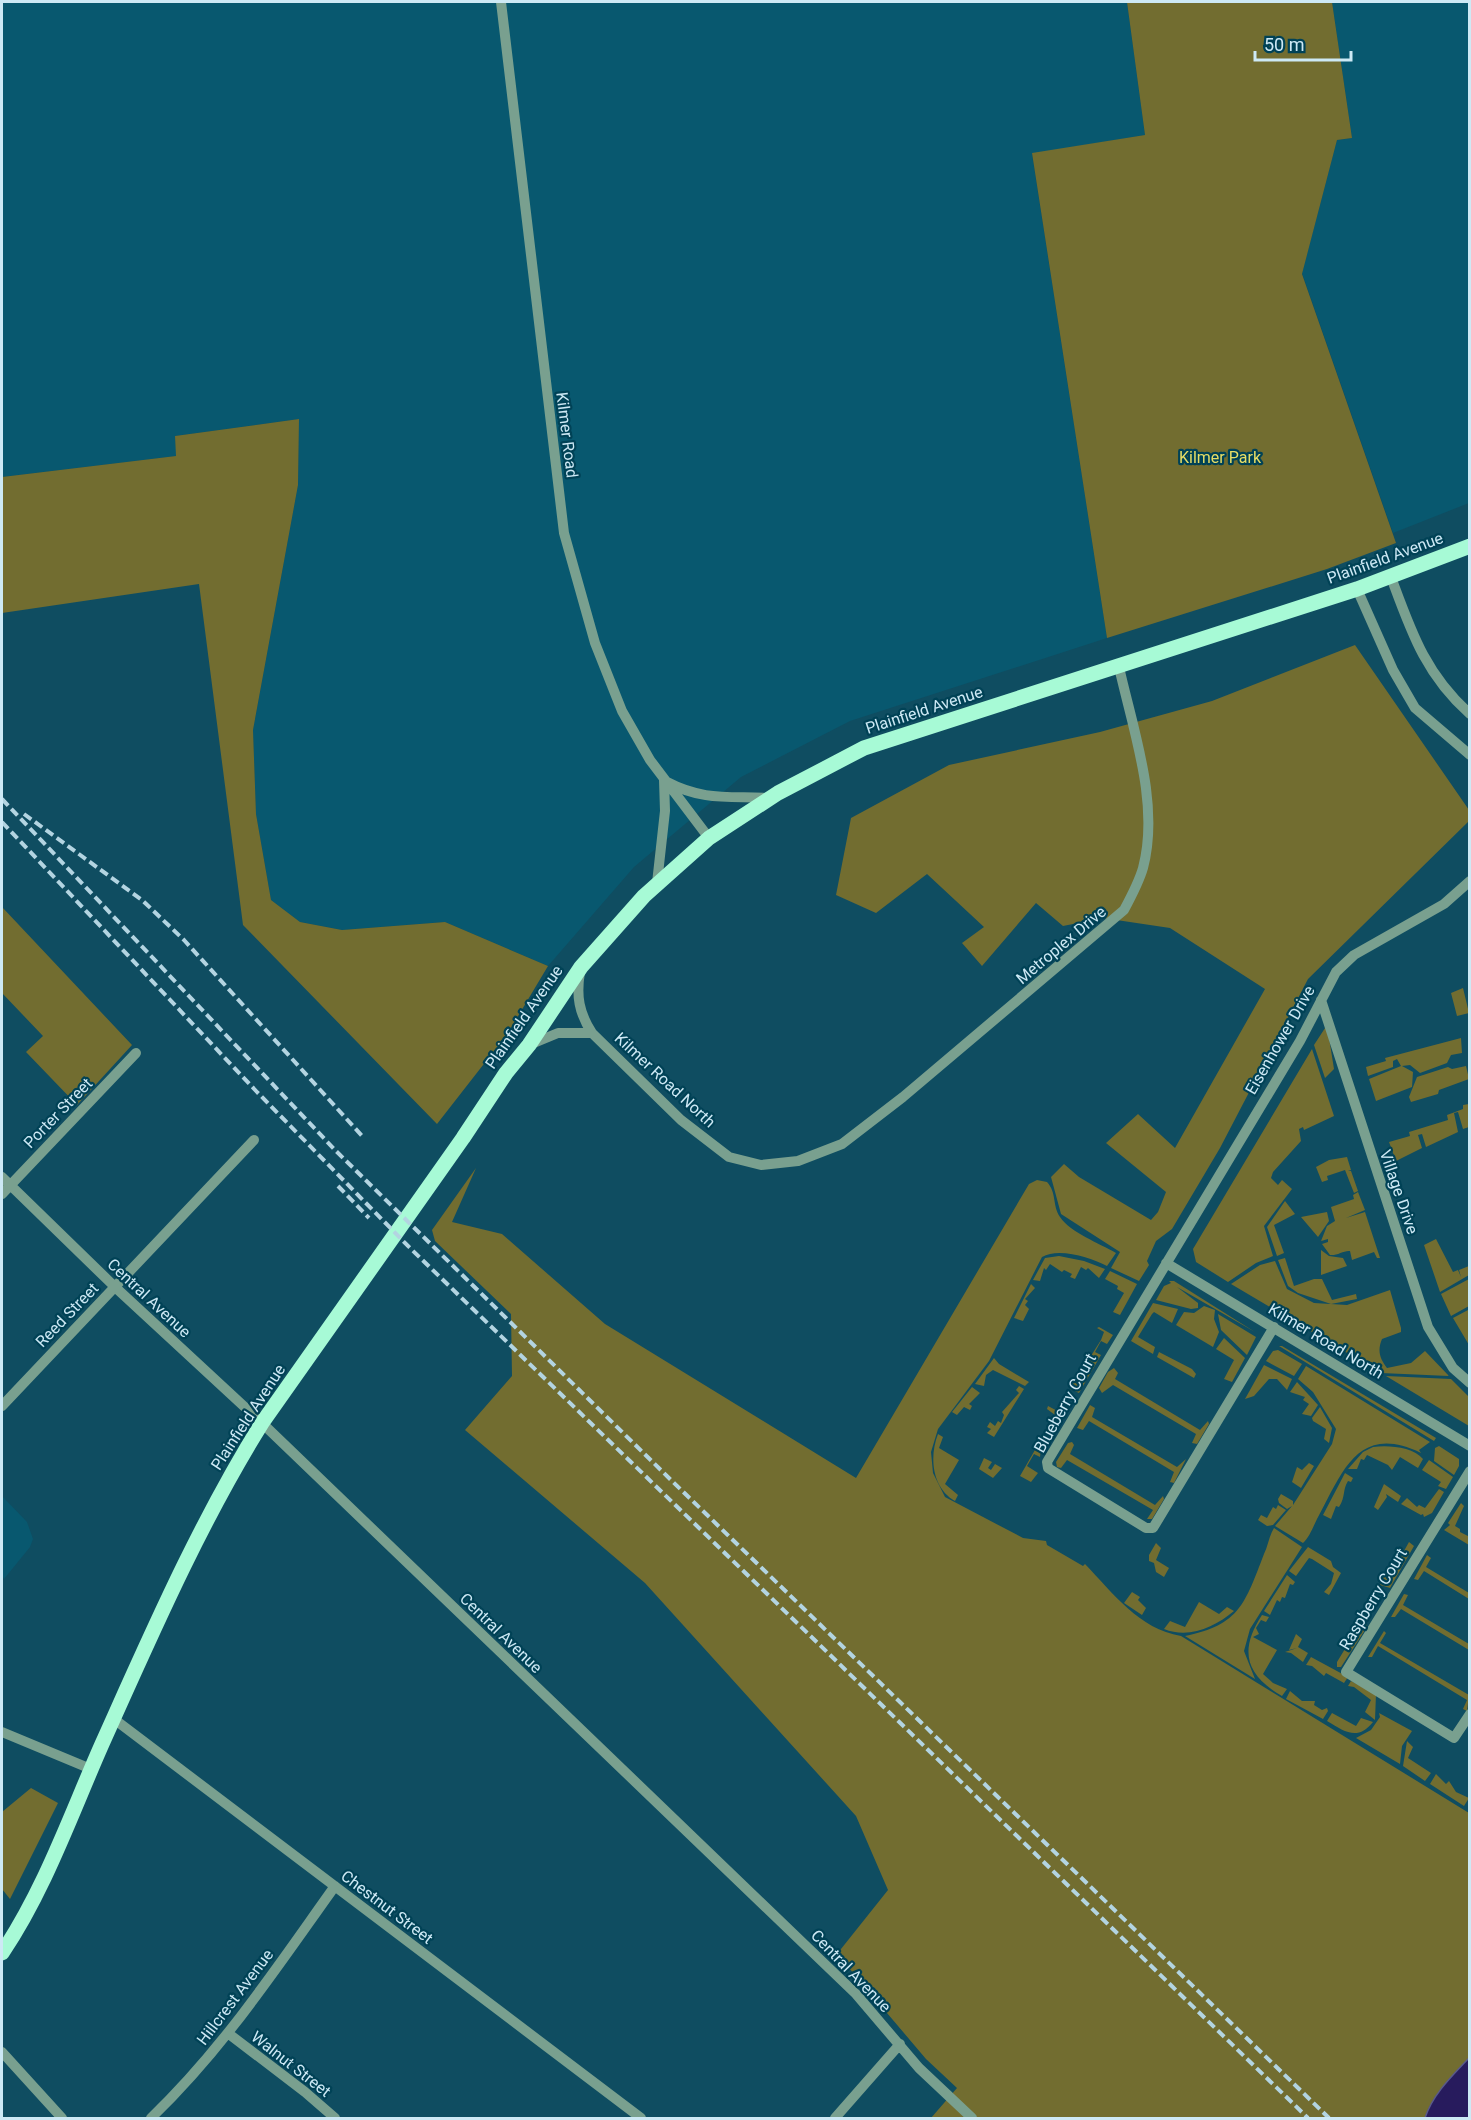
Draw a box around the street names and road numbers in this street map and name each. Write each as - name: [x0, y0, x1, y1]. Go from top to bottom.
- street label: Kilmer Road: [552, 391, 582, 479]
- street label: Plainfield Avenue: [1324, 528, 1446, 588]
- street label: Plainfield Avenue: [863, 682, 985, 738]
- street label: Metroplex Drive: [1012, 902, 1110, 988]
- street label: Plainfield Avenue: [481, 962, 567, 1072]
- street label: Eisenhower Drive: [1241, 982, 1319, 1098]
- street label: Kilmer Road North: [611, 1028, 719, 1132]
- street label: Porter Street: [20, 1074, 96, 1152]
- street label: Village Drive: [1376, 1147, 1422, 1237]
- street label: Central Avenue: [103, 1255, 195, 1341]
- street label: Reed Street: [32, 1279, 102, 1351]
- street label: Kilmer Road North: [1265, 1299, 1387, 1383]
- street label: Blueberry Court: [1030, 1350, 1100, 1456]
- street label: Plainfield Avenue: [207, 1361, 289, 1473]
- street label: Raspberry Court: [1335, 1545, 1411, 1653]
- street label: Central Avenue: [456, 1589, 546, 1677]
- street label: Chestnut Street: [337, 1866, 437, 1948]
- street label: Central Avenue: [807, 1926, 895, 2016]
- street label: Hillcrest Avenue: [193, 1945, 277, 2049]
- street label: Walnut Street: [247, 2027, 335, 2101]

